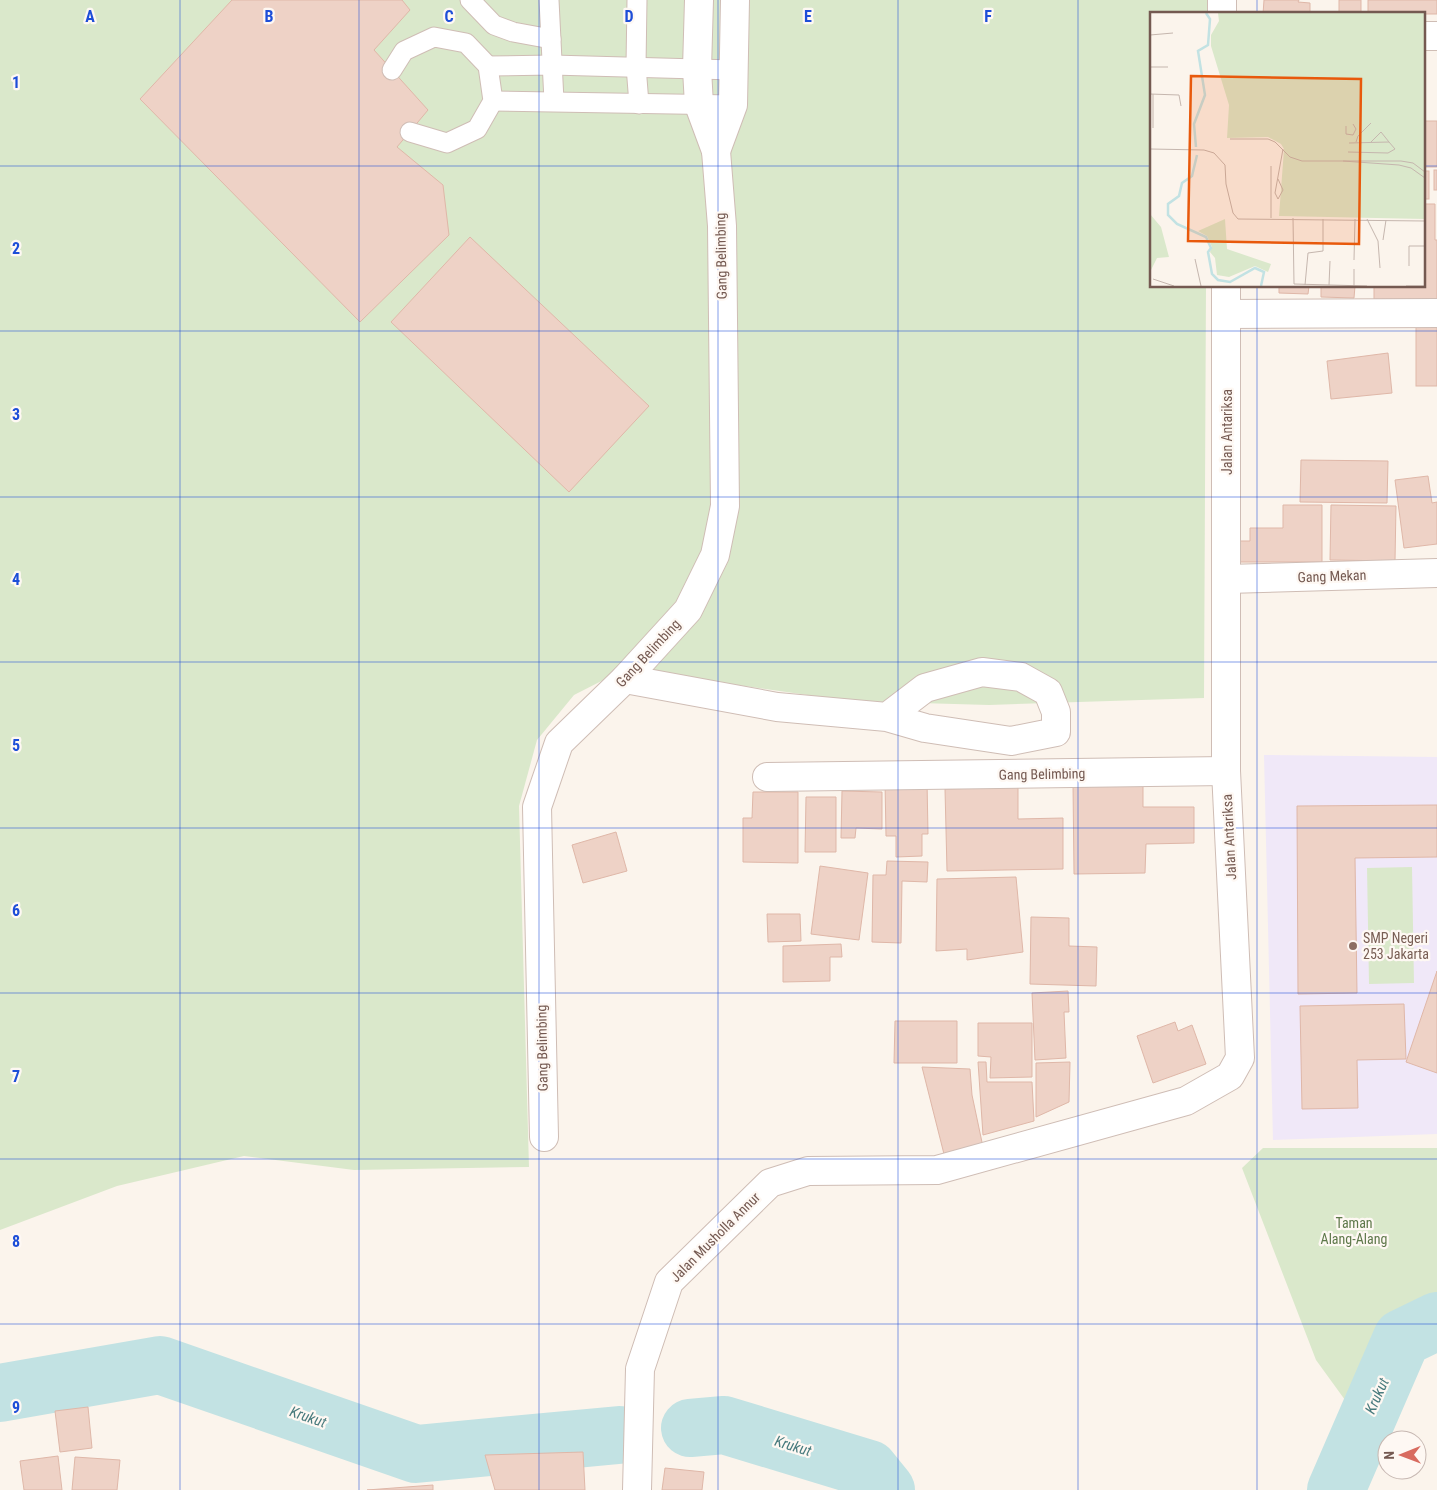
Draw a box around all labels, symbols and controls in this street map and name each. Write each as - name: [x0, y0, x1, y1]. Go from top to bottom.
- text: A: [85, 7, 95, 26]
- text: B: [265, 7, 274, 26]
- text: C: [444, 7, 454, 26]
- text: D: [624, 7, 634, 26]
- text: E: [804, 7, 812, 26]
- text: F: [984, 7, 992, 26]
- inset map: [1150, 12, 1424, 288]
- text: 1: [12, 73, 20, 92]
- street label: Gang Belimbing: [712, 212, 730, 300]
- text: 2: [12, 239, 20, 258]
- street label: Jalan Antariksa: [1219, 389, 1235, 475]
- text: 3: [12, 405, 20, 424]
- street label: Gang Mekan: [1297, 567, 1367, 585]
- text: 4: [12, 570, 20, 589]
- street label: Gang Belimbing: [613, 616, 683, 690]
- text: 5: [12, 736, 20, 755]
- street label: Gang Belimbing: [998, 765, 1086, 783]
- street label: Jalan Antariksa: [1219, 794, 1239, 880]
- text: 6: [12, 901, 20, 920]
- place label: SMP Negeri 253 Jakarta: [1363, 930, 1429, 962]
- marker: SMP Negeri 253 Jakarta: [1347, 940, 1359, 952]
- street label: Gang Belimbing: [533, 1004, 551, 1092]
- text: 7: [12, 1067, 20, 1086]
- street label: Jalan Musholla Annur: [667, 1189, 763, 1285]
- park label: Taman Alang-Alang: [1321, 1215, 1387, 1247]
- text: 8: [12, 1232, 20, 1251]
- water label: Krukut: [1361, 1375, 1393, 1417]
- text: 9: [12, 1398, 20, 1417]
- water label: Krukut: [287, 1402, 329, 1432]
- north arrow: [1377, 1430, 1427, 1480]
- water label: Krukut: [773, 1432, 814, 1460]
- text: N: [1381, 1451, 1397, 1460]

